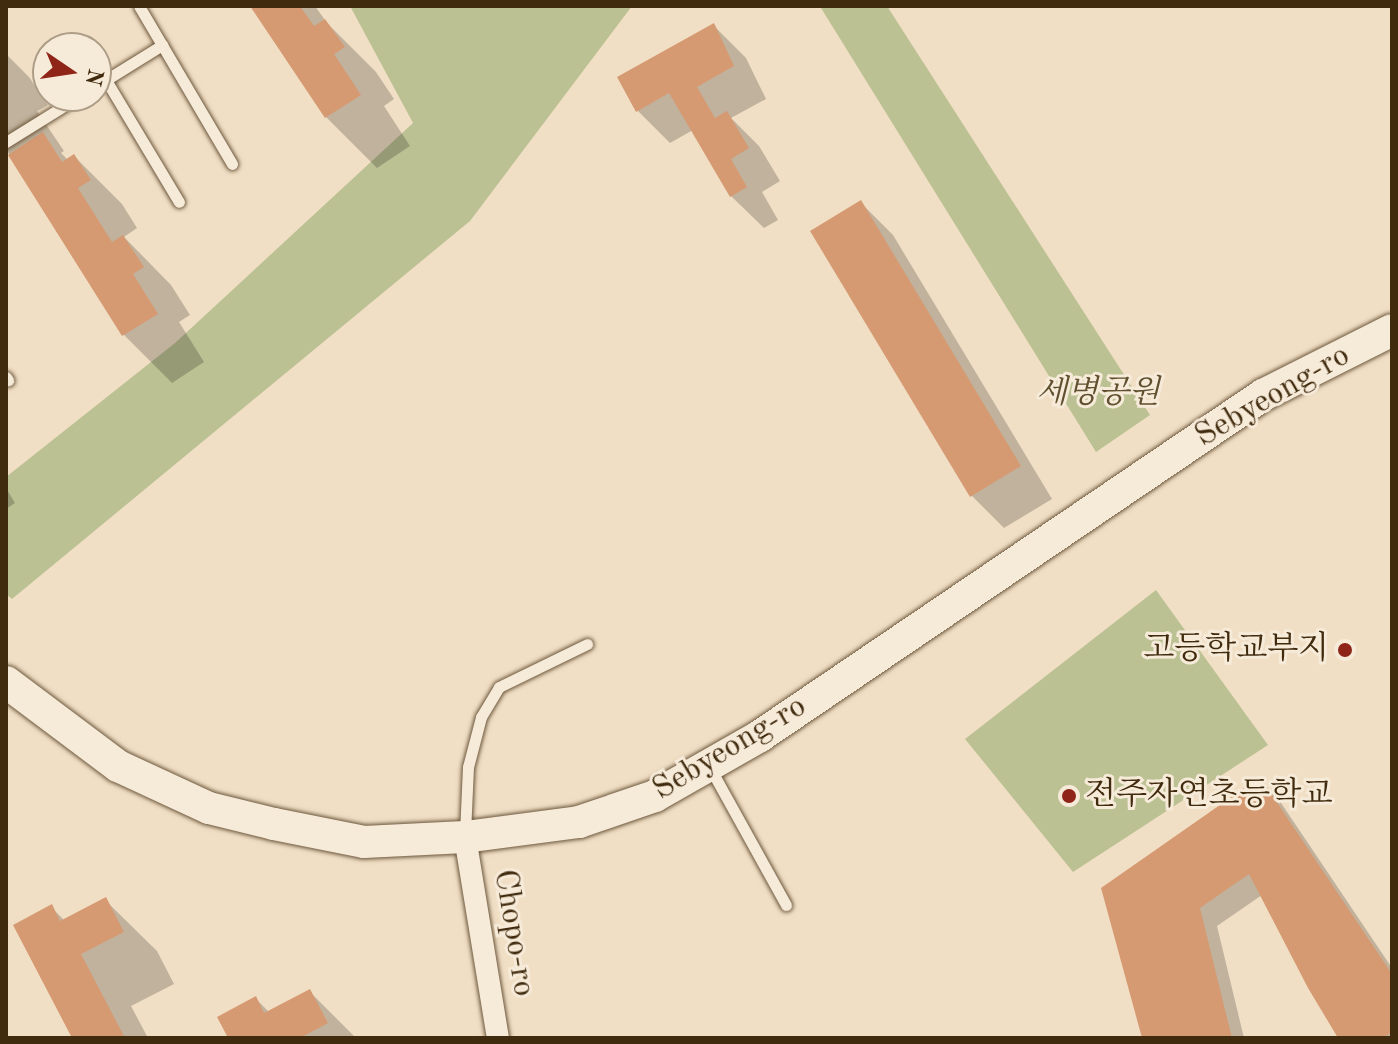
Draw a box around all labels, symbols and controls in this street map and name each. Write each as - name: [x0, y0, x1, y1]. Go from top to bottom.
- north arrow: [32, 32, 112, 112]
- text: N: [81, 66, 106, 88]
- street label: Sebyeong-ro: [1189, 337, 1357, 457]
- park label: 세병공원: [1036, 375, 1160, 413]
- place label: 고등학교부지: [1144, 631, 1329, 669]
- marker: 고등학교부지: [1336, 641, 1354, 659]
- street label: Sebyeong-ro: [646, 688, 814, 810]
- place label: 전주자연초등학교: [1085, 777, 1332, 815]
- marker: 전주자연초등학교: [1060, 787, 1078, 805]
- street label: Chopo-ro: [484, 867, 542, 999]

